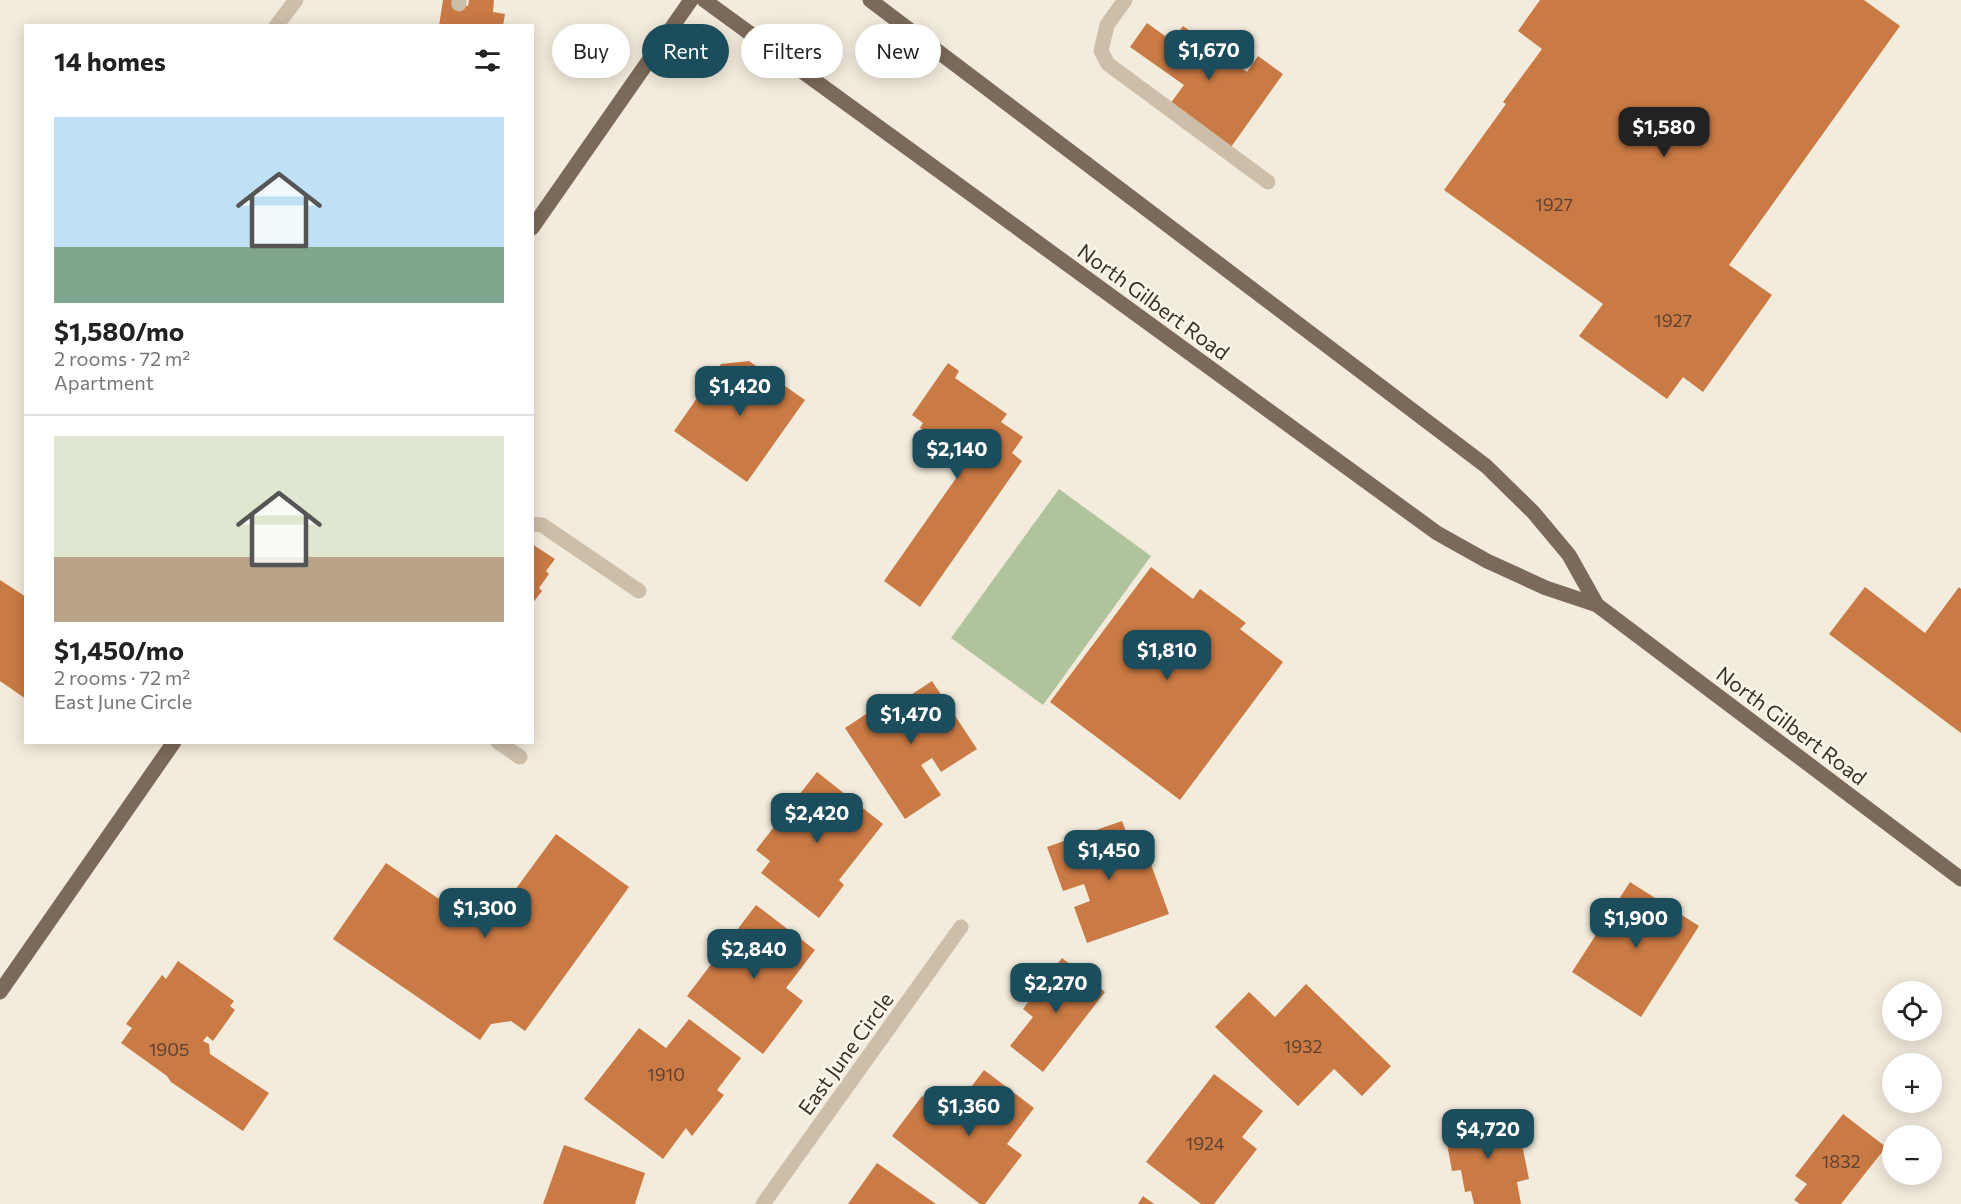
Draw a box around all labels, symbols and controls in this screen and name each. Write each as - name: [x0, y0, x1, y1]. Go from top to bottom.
- chip: Buy: [552, 24, 630, 78]
- chip: Rent: [642, 24, 729, 78]
- chip: Filters: [741, 24, 843, 78]
- chip: New: [855, 24, 941, 78]
- pin: $1,670: [1160, 30, 1258, 81]
- text: $1,670: [1178, 37, 1240, 61]
- icon: filters: [471, 44, 504, 77]
- text: 14 homes: [54, 45, 166, 76]
- pin: $1,580: [1615, 107, 1713, 158]
- text: $1,580: [1633, 114, 1695, 138]
- icon: home: [225, 156, 333, 264]
- house number: 1927: [1535, 193, 1573, 215]
- street label: North Gilbert Road: [1073, 238, 1235, 364]
- house number: 1927: [1654, 309, 1692, 331]
- text: $1,580/mo: [54, 315, 184, 346]
- text: 2 rooms · 72 m²: [54, 346, 190, 370]
- pin: $1,420: [691, 366, 789, 417]
- text: Apartment: [54, 370, 154, 394]
- text: $1,420: [709, 373, 771, 397]
- pin: $2,140: [908, 429, 1006, 480]
- text: $2,140: [926, 436, 988, 460]
- icon: home: [225, 475, 333, 583]
- pin: $1,810: [1118, 630, 1216, 681]
- text: $1,450/mo: [54, 634, 184, 665]
- text: $1,810: [1137, 637, 1197, 661]
- street label: North Gilbert Road: [1712, 661, 1872, 789]
- text: 2 rooms · 72 m²: [54, 665, 190, 689]
- text: East June Circle: [54, 689, 192, 713]
- pin: $1,470: [862, 694, 960, 745]
- text: $1,470: [880, 701, 942, 725]
- pin: $2,420: [768, 793, 866, 844]
- text: $2,420: [785, 800, 849, 824]
- pin: $1,450: [1060, 830, 1158, 881]
- text: $1,450: [1078, 837, 1140, 861]
- pin: $1,300: [436, 888, 534, 939]
- text: $1,300: [453, 895, 517, 919]
- pin: $1,900: [1587, 898, 1685, 949]
- text: $1,900: [1604, 905, 1668, 929]
- pin: $2,840: [705, 929, 803, 980]
- text: $2,840: [721, 936, 787, 960]
- pin: $2,270: [1007, 963, 1105, 1014]
- text: $2,270: [1024, 970, 1088, 994]
- map controls: [1882, 981, 1942, 1185]
- button: locate: [1882, 981, 1942, 1041]
- street label: East June Circle: [792, 987, 898, 1119]
- house number: 1932: [1284, 1035, 1322, 1057]
- house number: 1905: [149, 1038, 189, 1060]
- button: +: [1882, 1053, 1942, 1113]
- house number: 1910: [647, 1063, 685, 1085]
- pin: $1,360: [920, 1086, 1018, 1137]
- text: $1,360: [938, 1093, 1000, 1117]
- pin: $4,720: [1439, 1109, 1537, 1160]
- text: $4,720: [1456, 1116, 1520, 1140]
- button: −: [1882, 1125, 1942, 1185]
- house number: 1924: [1185, 1132, 1225, 1154]
- house number: 1832: [1822, 1150, 1860, 1172]

